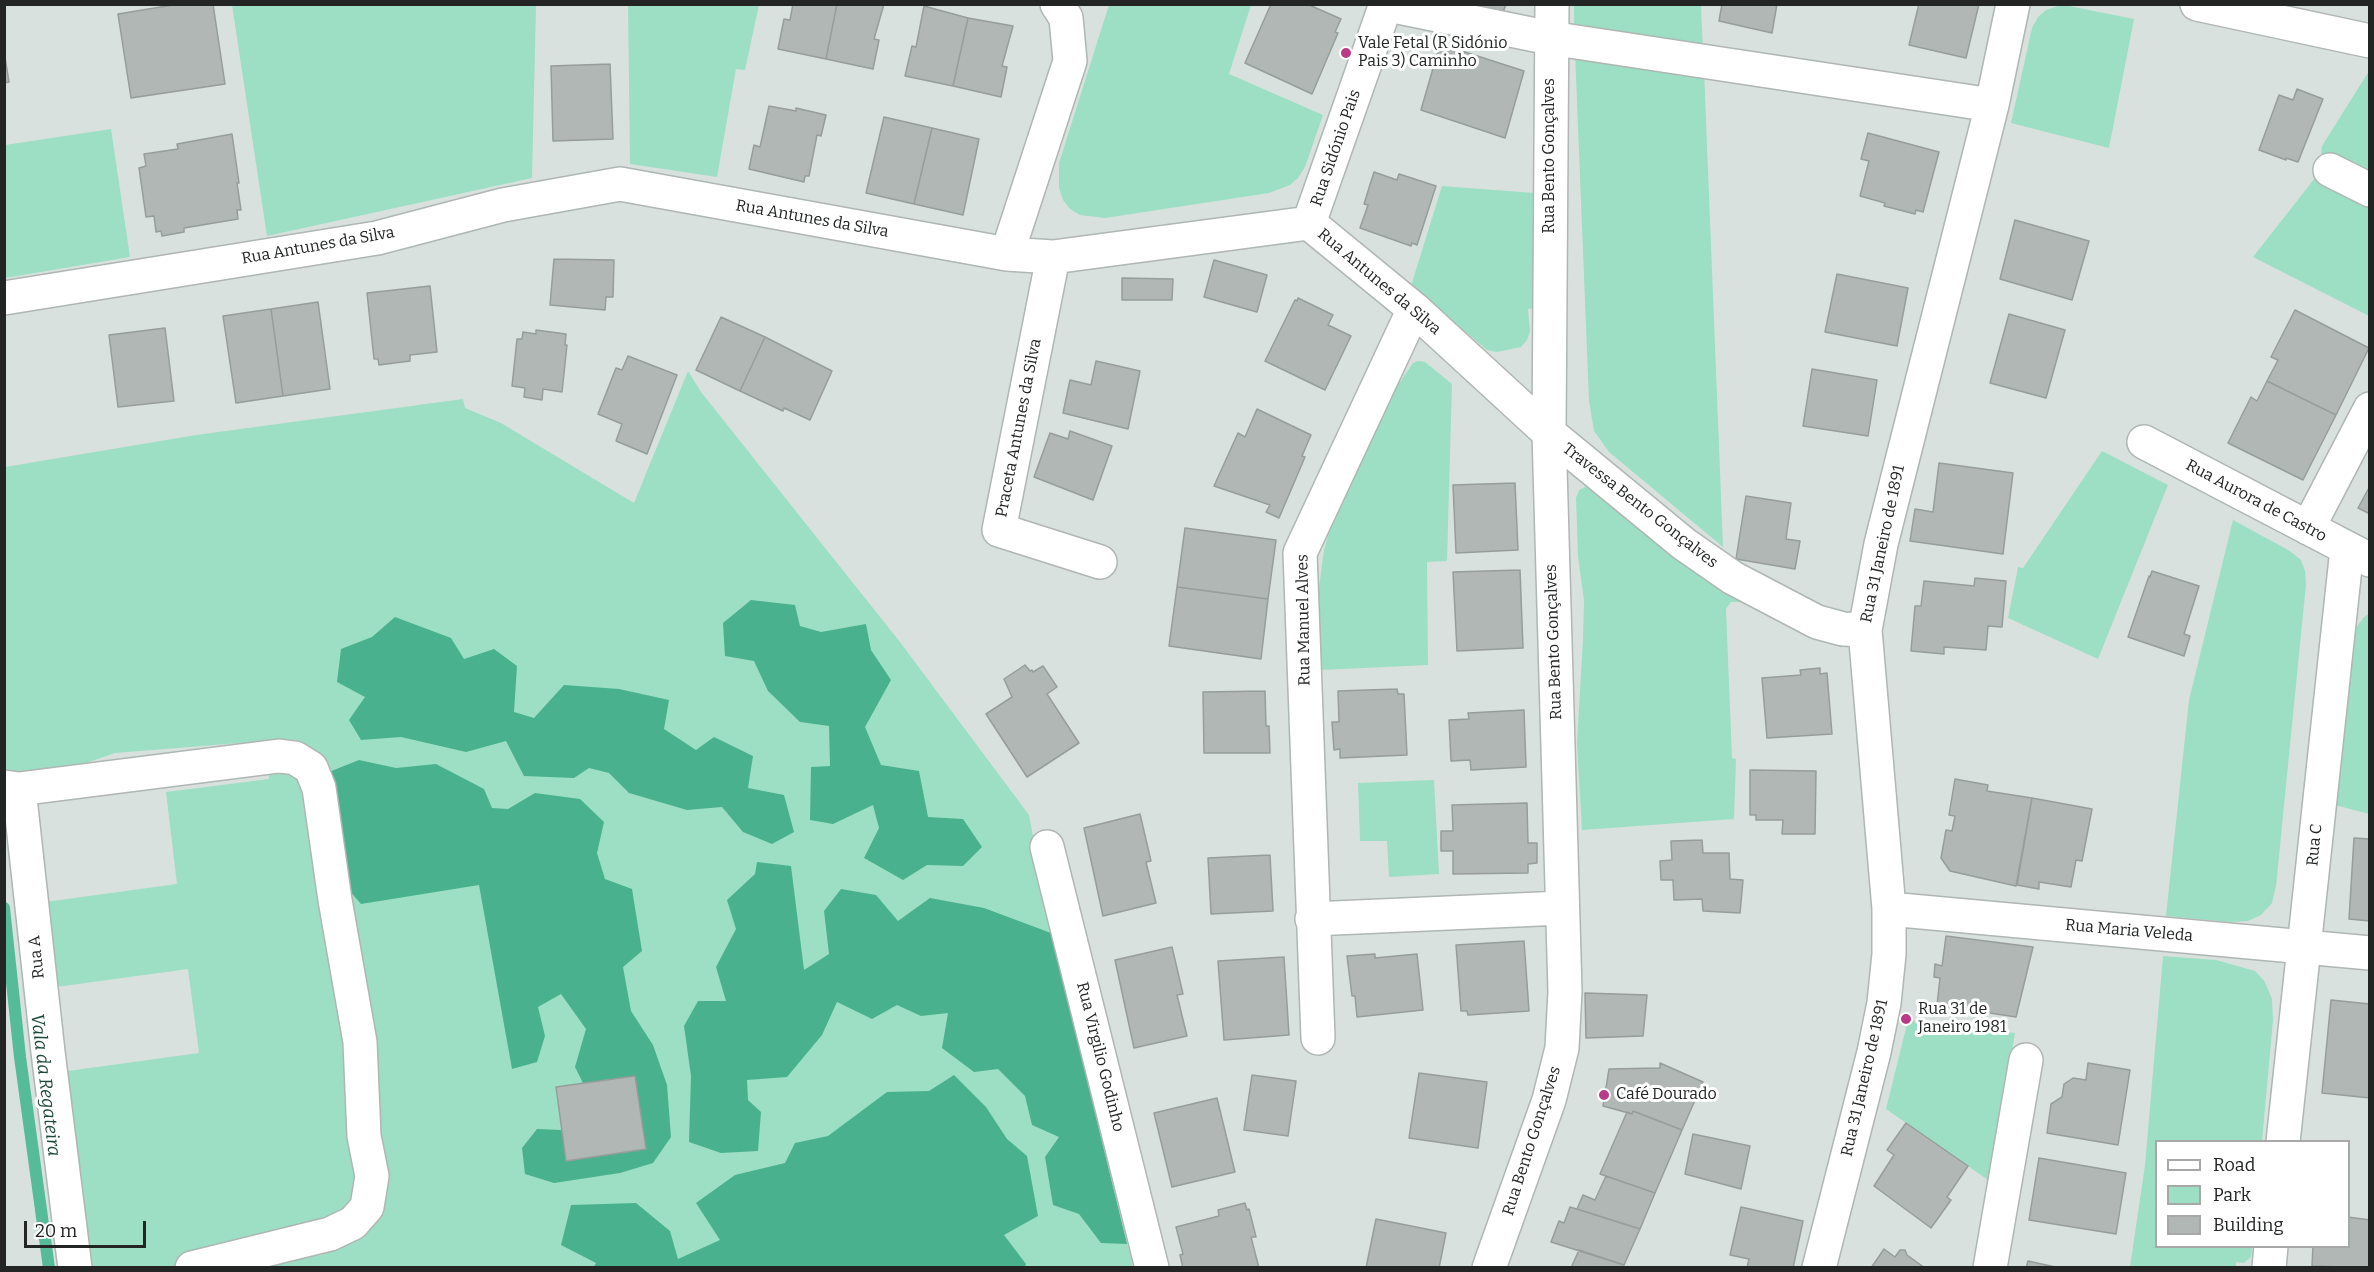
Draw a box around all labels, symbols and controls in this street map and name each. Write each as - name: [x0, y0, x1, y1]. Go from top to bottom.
- place label: Vale Fetal (R Sidónio Pais 3) Caminho: [1358, 34, 1508, 72]
- marker: Vale Fetal (R Sidónio Pais 3) Caminho: [1339, 46, 1353, 60]
- street label: Rua Bento Gonçalves: [1540, 78, 1560, 234]
- street label: Rua Sidónio Pais: [1307, 87, 1365, 209]
- street label: Rua Antunes da Silva: [734, 196, 890, 242]
- street label: Rua Antunes da Silva: [240, 223, 396, 269]
- street label: Rua Antunes da Silva: [1313, 225, 1445, 339]
- street label: Praceta Antunes da Silva: [992, 337, 1046, 519]
- street label: Travessa Bento Gonçalves: [1559, 439, 1721, 573]
- street label: Rua Aurora de Castro: [2182, 456, 2330, 546]
- street label: Rua 31 Janeiro de 1891: [1857, 463, 1909, 625]
- street label: Rua Manuel Alves: [1293, 554, 1315, 686]
- street label: Rua Bento Gonçalves: [1542, 564, 1566, 720]
- street label: Rua C: [2303, 823, 2327, 867]
- street label: Rua Maria Veleda: [2064, 916, 2194, 946]
- street label: Rua A: [25, 934, 49, 980]
- street label: Rua Virgilio Godinho: [1072, 980, 1128, 1134]
- street label: Rua 31 Janeiro de 1891: [1838, 997, 1892, 1159]
- place label: Rua 31 de Janeiro 1981: [1918, 1000, 2006, 1038]
- water label: Vala da Regateira: [26, 1012, 64, 1158]
- marker: Rua 31 de Janeiro 1981: [1899, 1012, 1913, 1026]
- street label: Rua Bento Gonçalves: [1499, 1064, 1565, 1218]
- place label: Café Dourado: [1616, 1085, 1717, 1105]
- marker: Café Dourado: [1597, 1088, 1611, 1102]
- legend: [2155, 1140, 2350, 1248]
- text: Road: [2213, 1154, 2255, 1176]
- text: Park: [2213, 1184, 2251, 1206]
- scale bar: [27, 1209, 148, 1247]
- text: Building: [2213, 1214, 2284, 1236]
- text: 20 m: [35, 1220, 77, 1242]

